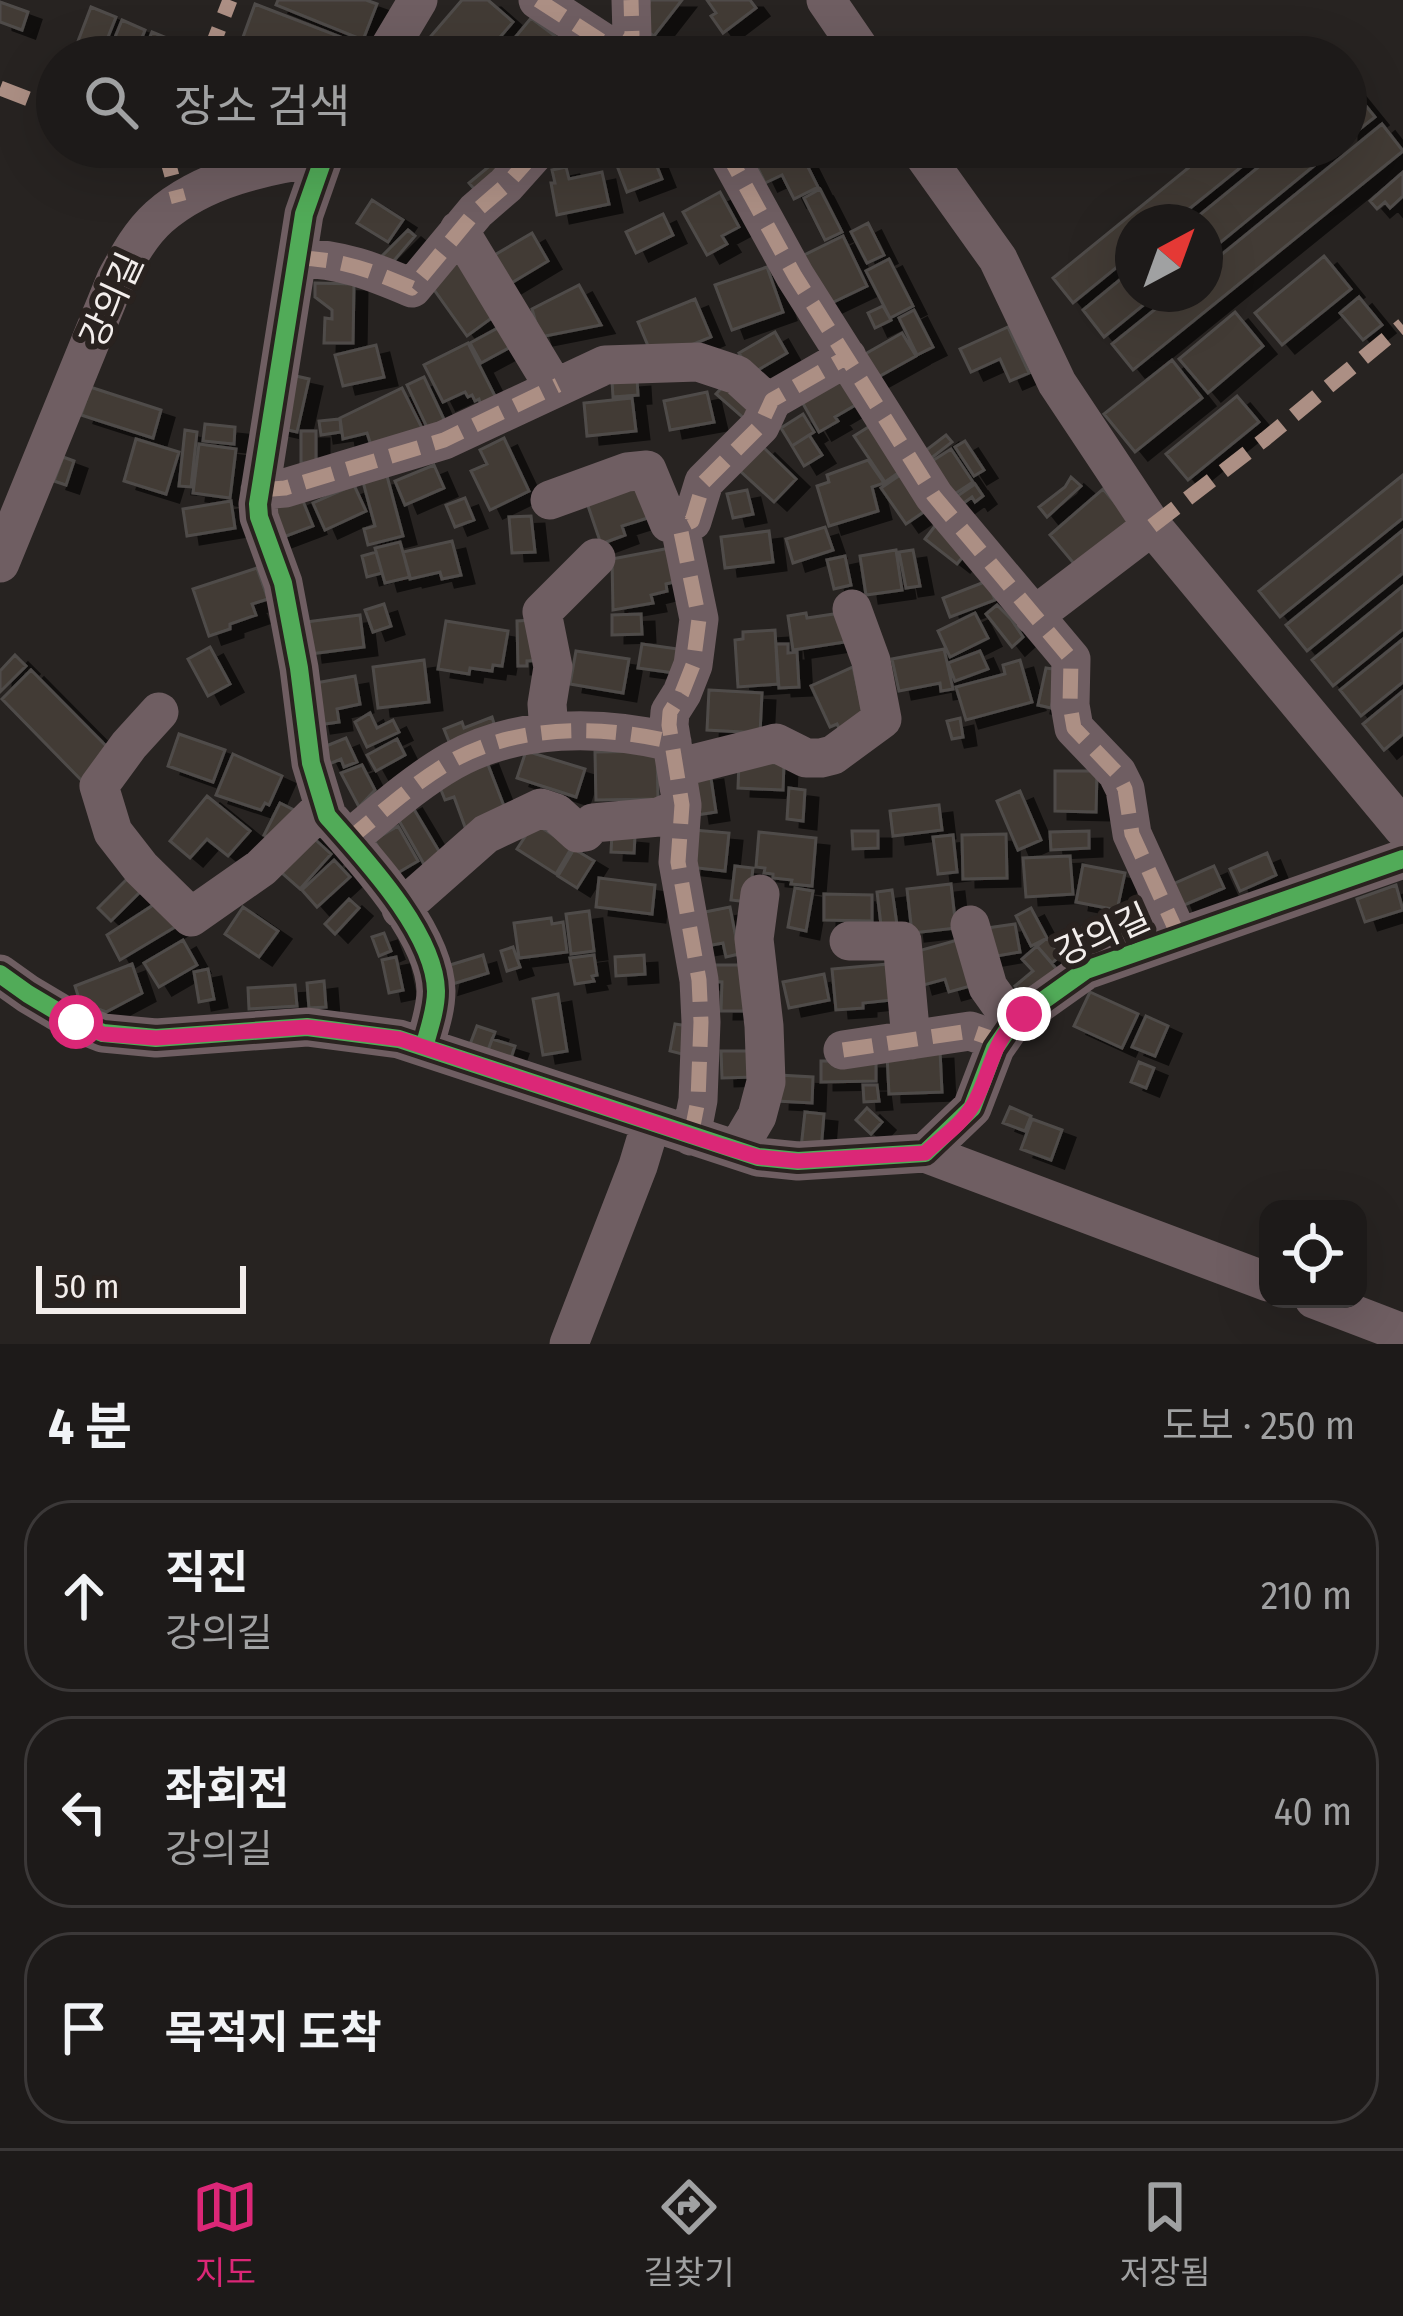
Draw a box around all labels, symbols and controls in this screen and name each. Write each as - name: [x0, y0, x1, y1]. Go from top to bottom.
- search box: [36, 36, 1367, 168]
- icon: search: [78, 69, 144, 135]
- text: 장소 검색: [174, 80, 350, 134]
- north arrow: [1115, 204, 1223, 312]
- street label: 강의길: [71, 246, 153, 355]
- street label: 강의길: [1048, 895, 1157, 975]
- route end: [997, 987, 1051, 1041]
- route start: [49, 995, 103, 1049]
- map controls: [1259, 1200, 1367, 1308]
- button: locate: [1259, 1200, 1367, 1308]
- scale bar: [36, 1260, 246, 1313]
- text: 50 m: [54, 1267, 119, 1307]
- text: 4 분: [48, 1396, 132, 1458]
- text: 도보 · 250 m: [1162, 1403, 1355, 1449]
- text: 직진: [165, 1546, 248, 1600]
- icon: ahead: [51, 1563, 117, 1629]
- text: 210 m: [1261, 1573, 1352, 1619]
- text: 강의길: [165, 1610, 273, 1656]
- text: 좌회전: [165, 1762, 289, 1816]
- icon: left: [51, 1779, 117, 1845]
- text: 40 m: [1274, 1789, 1352, 1835]
- text: 강의길: [165, 1826, 273, 1872]
- icon: arrive: [51, 1995, 117, 2061]
- text: 목적지 도착: [165, 2006, 381, 2060]
- tab: 지도: [192, 2174, 258, 2294]
- tab: 길찾기: [643, 2174, 735, 2294]
- tab: 저장됨: [1119, 2174, 1211, 2294]

